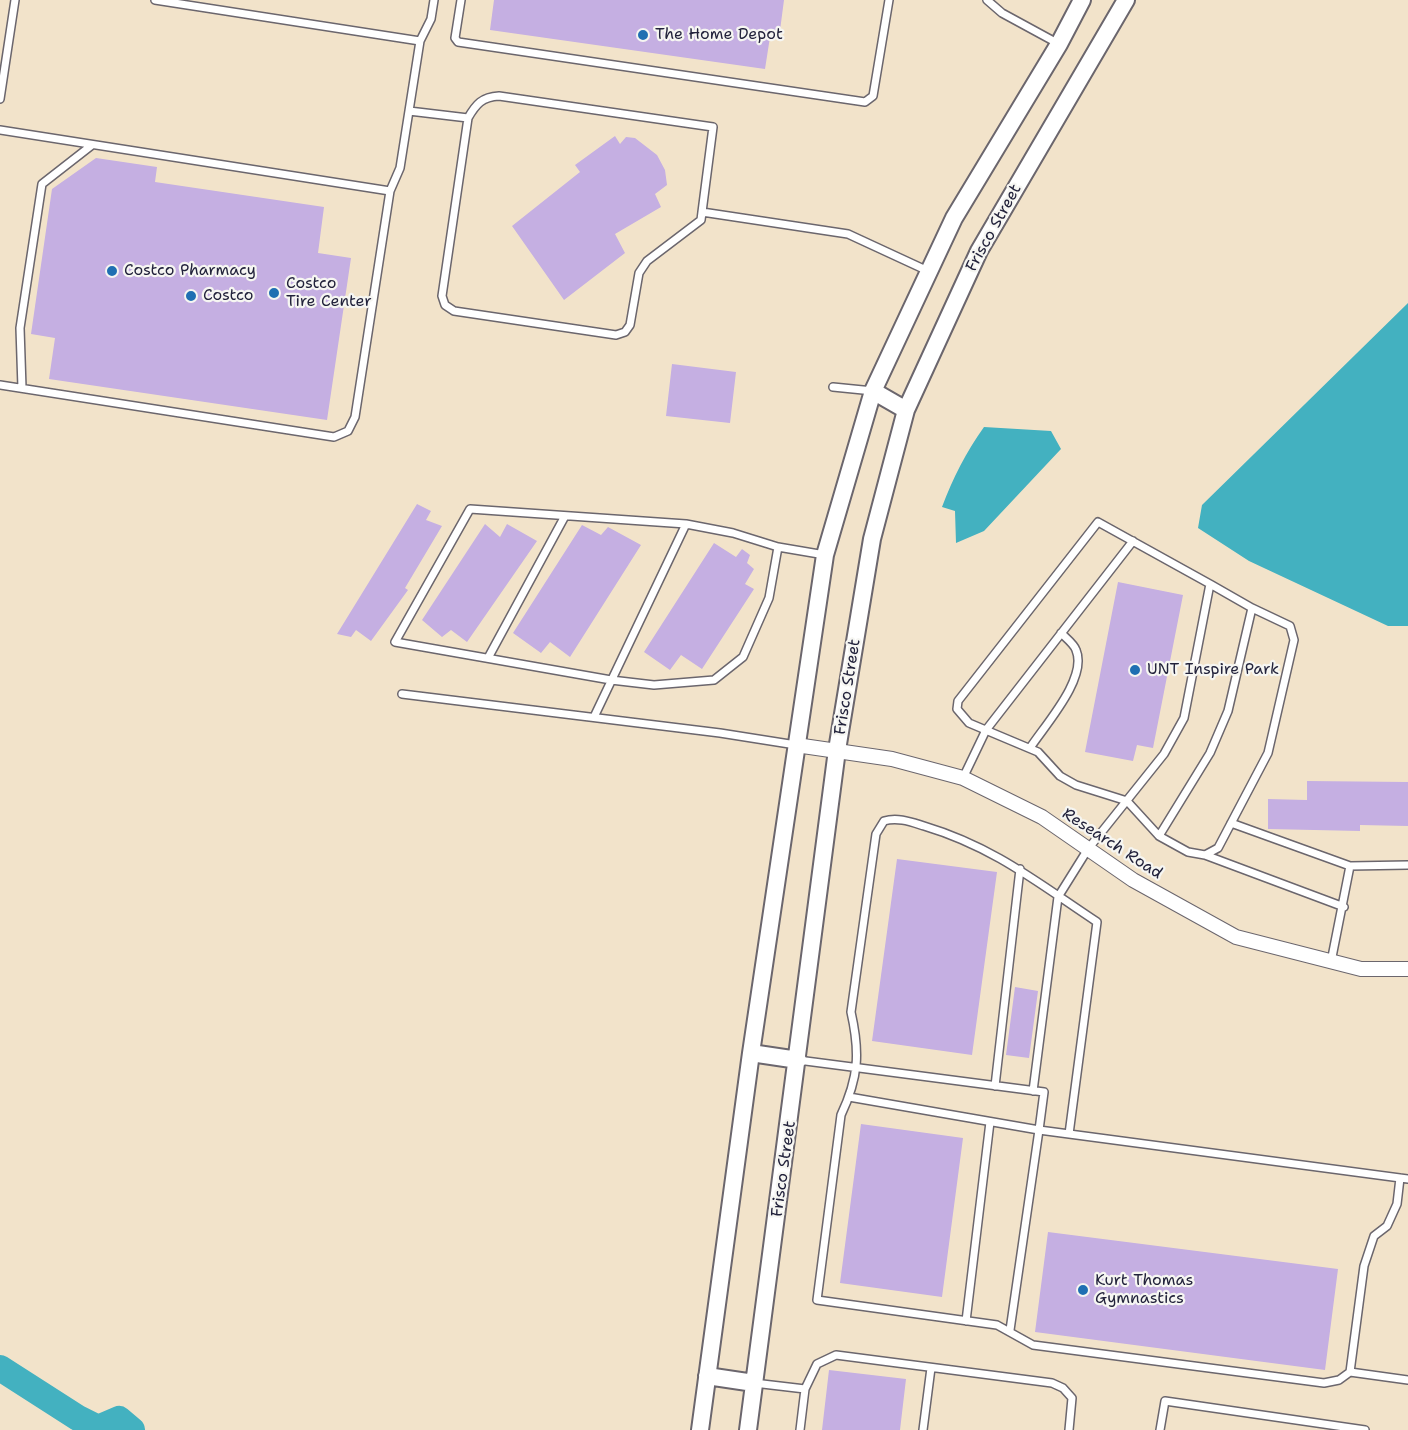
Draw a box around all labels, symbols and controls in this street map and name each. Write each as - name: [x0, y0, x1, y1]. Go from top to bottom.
- place label: The Home Depot: [655, 25, 783, 45]
- marker: The Home Depot: [636, 28, 650, 42]
- street label: Frisco Street: [962, 181, 1026, 275]
- place label: Costco Pharmacy: [124, 261, 256, 281]
- marker: Costco Pharmacy: [105, 264, 119, 278]
- place label: Costco Tire Center: [286, 274, 372, 312]
- place label: Costco: [203, 286, 253, 306]
- marker: Costco Tire Center: [267, 286, 281, 300]
- marker: Costco: [184, 289, 198, 303]
- street label: Frisco Street: [831, 638, 865, 736]
- place label: UNT Inspire Park: [1147, 660, 1279, 680]
- marker: UNT Inspire Park: [1128, 663, 1142, 677]
- street label: Research Road: [1058, 804, 1166, 884]
- street label: Frisco Street: [768, 1120, 800, 1218]
- place label: Kurt Thomas Gymnastics: [1095, 1271, 1193, 1309]
- marker: Kurt Thomas Gymnastics: [1076, 1283, 1090, 1297]

